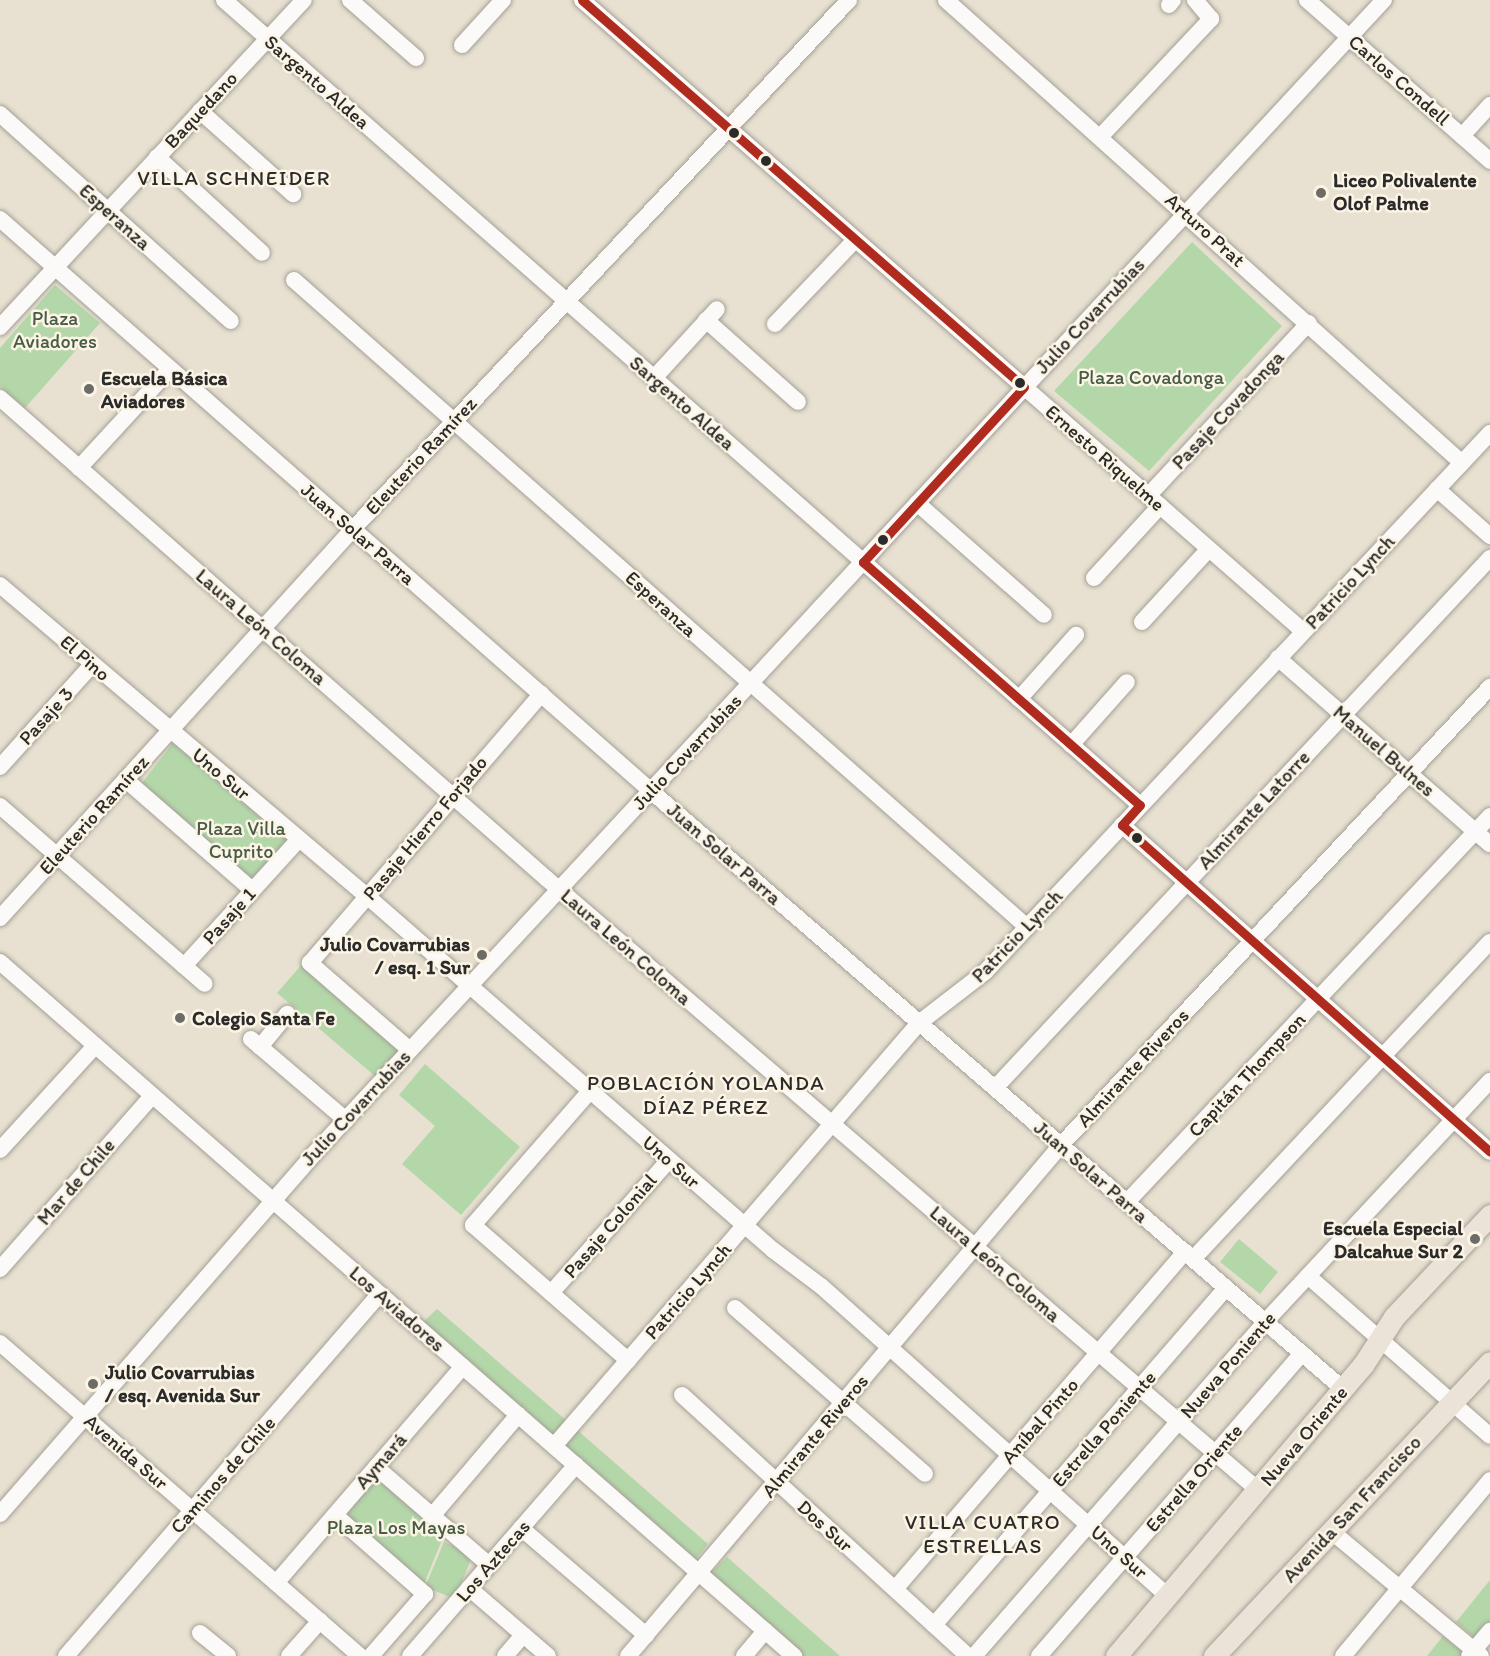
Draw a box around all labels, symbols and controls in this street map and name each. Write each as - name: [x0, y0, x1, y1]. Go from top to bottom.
- street label: Carlos Condell: [1343, 29, 1455, 131]
- street label: Sargento Aldea: [260, 30, 374, 134]
- street label: Baquedano: [159, 66, 243, 154]
- unlabelled marker: [728, 127, 740, 139]
- unlabelled marker: [760, 155, 772, 167]
- district label: VILLA SCHNEIDER: [138, 165, 330, 191]
- place label: Liceo Polivalente Olof Palme: [1333, 169, 1477, 216]
- street label: Esperanza: [74, 179, 156, 255]
- marker: Liceo Polivalente Olof Palme: [1314, 186, 1328, 200]
- street label: Arturo Prat: [1160, 188, 1250, 272]
- street label: Julio Covarrubias: [1030, 253, 1150, 379]
- park label: Plaza Aviadores: [13, 307, 97, 354]
- street label: Pasaje Covadonga: [1167, 345, 1289, 475]
- street label: Sargento Aldea: [625, 351, 739, 455]
- park label: Plaza Covadonga: [1078, 365, 1224, 389]
- place label: Escuela Básica Aviadores: [101, 366, 227, 413]
- unlabelled marker: [1014, 377, 1026, 389]
- marker: Escuela Básica Aviadores: [82, 382, 96, 396]
- street label: Eleuterio Ramírez: [360, 392, 482, 520]
- street label: Ernesto Riquelme: [1040, 400, 1170, 516]
- street label: Juan Solar Parra: [297, 478, 419, 590]
- street label: Patricio Lynch: [1300, 530, 1400, 634]
- unlabelled marker: [877, 534, 889, 546]
- street label: Laura León Coloma: [191, 564, 331, 690]
- street label: Esperanza: [620, 566, 702, 642]
- street label: El Pino: [55, 630, 115, 686]
- street label: Pasaje 3: [14, 682, 78, 750]
- street label: Julio Covarrubias: [627, 689, 747, 815]
- street label: Manuel Bulnes: [1328, 700, 1440, 802]
- street label: Uno Sur: [187, 742, 255, 806]
- street label: Almirante Latorre: [1193, 746, 1315, 874]
- street label: Eleuterio Ramírez: [34, 750, 154, 880]
- street label: Pasaje Hierro Forjado: [358, 751, 492, 905]
- street label: Juan Solar Parra: [663, 798, 785, 910]
- park label: Plaza Villa Cuprito: [197, 816, 285, 863]
- unlabelled marker: [1131, 832, 1143, 844]
- street label: Pasaje 1: [197, 883, 261, 949]
- street label: Laura León Coloma: [556, 884, 696, 1010]
- street label: Patricio Lynch: [967, 884, 1067, 988]
- place label: Julio Covarrubias / esq. 1 Sur: [321, 932, 470, 979]
- marker: Julio Covarrubias / esq. 1 Sur: [475, 948, 489, 962]
- street label: Almirante Riveros: [1072, 1004, 1194, 1132]
- place label: Colegio Santa Fe: [192, 1006, 334, 1030]
- street label: Capitán Thompson: [1183, 1008, 1311, 1142]
- marker: Colegio Santa Fe: [173, 1011, 187, 1025]
- street label: Julio Covarrubias: [296, 1045, 416, 1171]
- district label: POBLACIÓN YOLANDA DÍAZ PÉREZ: [587, 1070, 825, 1120]
- street label: Juan Solar Parra: [1030, 1116, 1152, 1228]
- street label: Uno Sur: [637, 1130, 705, 1194]
- street label: Mar de Chile: [32, 1134, 120, 1230]
- street label: Pasaje Colonial: [558, 1169, 662, 1283]
- street label: Laura León Coloma: [925, 1201, 1065, 1327]
- place label: Escuela Especial Dalcahue Sur 2: [1323, 1216, 1463, 1263]
- marker: Escuela Especial Dalcahue Sur 2: [1468, 1232, 1482, 1246]
- street label: Patricio Lynch: [639, 1238, 737, 1344]
- street label: Los Aviadores: [345, 1261, 449, 1357]
- street label: Nueva Poniente: [1175, 1307, 1281, 1423]
- place label: Julio Covarrubias / esq. Avenida Sur: [105, 1360, 259, 1407]
- street label: Estrella Poniente: [1047, 1366, 1161, 1492]
- street label: Almirante Riveros: [757, 1370, 873, 1502]
- street label: Aníbal Pinto: [996, 1373, 1084, 1469]
- marker: Julio Covarrubias / esq. Avenida Sur: [86, 1377, 100, 1391]
- street label: Nueva Oriente: [1255, 1381, 1353, 1491]
- street label: Avenida Sur: [79, 1409, 173, 1495]
- street label: Caminos de Chile: [165, 1411, 281, 1539]
- street label: Estrella Oriente: [1141, 1419, 1247, 1537]
- street label: Aymará: [350, 1428, 412, 1494]
- street label: Avenida San Francisco: [1278, 1431, 1426, 1587]
- street label: Dos Sur: [792, 1495, 858, 1557]
- district label: VILLA CUATRO ESTRELLAS: [904, 1509, 1062, 1559]
- park label: Plaza Los Mayas: [327, 1515, 465, 1539]
- street label: Los Aztecas: [451, 1515, 535, 1607]
- street label: Uno Sur: [1085, 1520, 1153, 1584]

